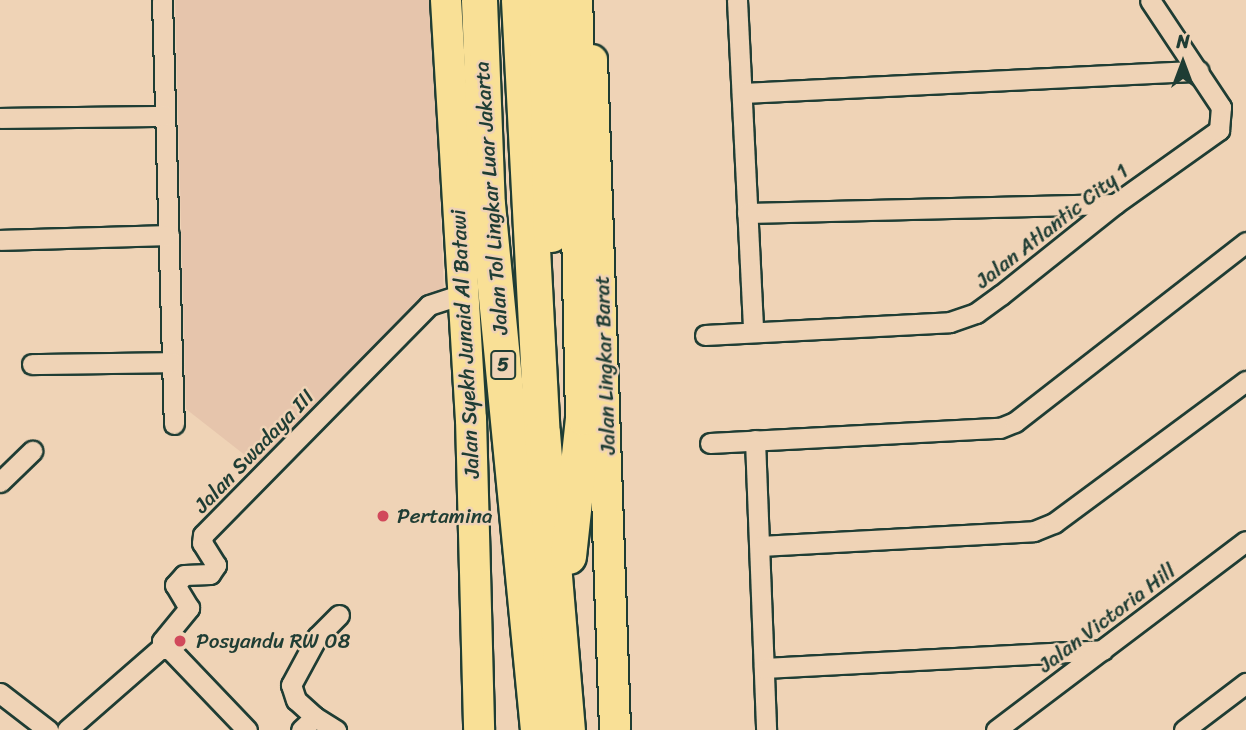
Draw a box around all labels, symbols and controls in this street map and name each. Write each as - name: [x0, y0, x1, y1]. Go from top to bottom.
- text: N: [1176, 25, 1190, 58]
- north arrow: [1148, 28, 1218, 98]
- street label: Jalan Tol Lingkar Luar Jakarta: [469, 60, 513, 336]
- street label: Jalan Atlantic City 1: [970, 158, 1134, 294]
- street label: Jalan Syekh Junaid Al Batawi: [445, 208, 485, 480]
- street label: Jalan Lingkar Barat: [589, 275, 621, 455]
- road number: 5: [489, 350, 517, 380]
- street label: Jalan Swadaya III: [189, 384, 319, 518]
- place label: Pertamina: [397, 503, 493, 529]
- marker: Pertamina: [375, 508, 391, 524]
- street label: Jalan Victoria Hill: [1033, 558, 1181, 678]
- place label: Posyandu RW 08: [196, 628, 350, 654]
- marker: Posyandu RW 08: [170, 631, 190, 651]

